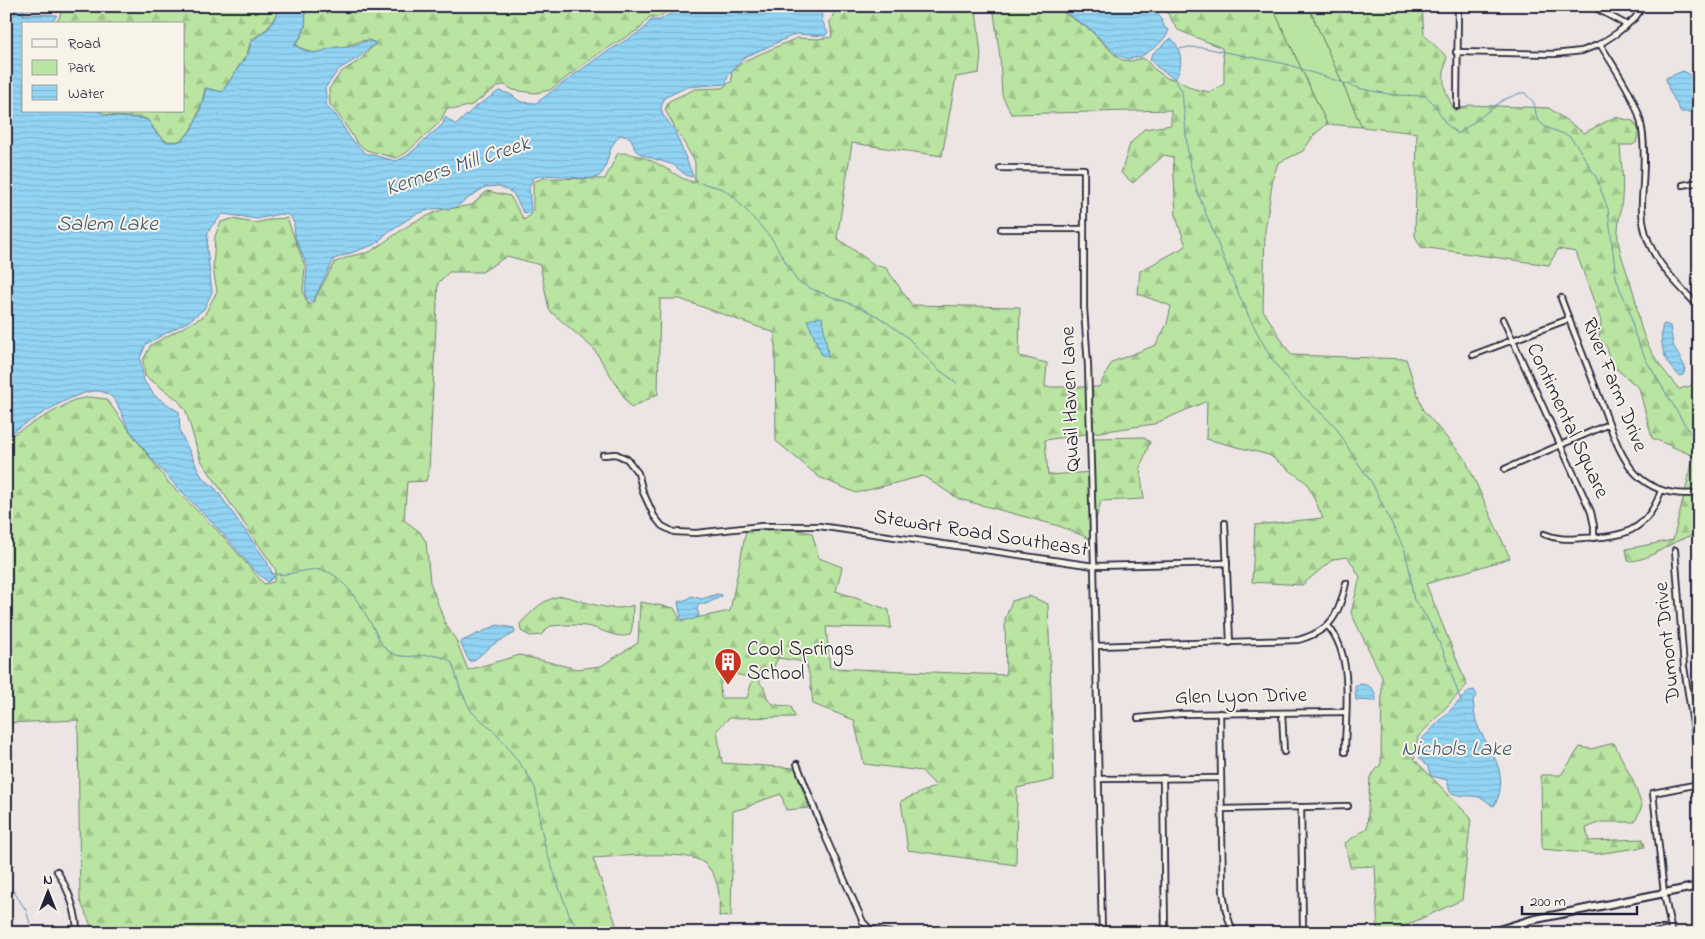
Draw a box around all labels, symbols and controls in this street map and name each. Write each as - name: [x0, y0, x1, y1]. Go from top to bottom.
- legend: [22, 22, 185, 112]
- text: Road: [68, 33, 101, 55]
- text: Park: [68, 57, 96, 79]
- text: Water: [68, 83, 104, 105]
- water label: Kerners Mill Creek: [382, 128, 536, 205]
- water label: Salem Lake: [56, 209, 159, 241]
- street label: River Farm Drive: [1573, 313, 1655, 457]
- street label: Quail Haven Lane: [1053, 325, 1089, 472]
- street label: Contimental Square: [1518, 338, 1616, 504]
- street label: Stewart Road Southeast: [872, 502, 1090, 566]
- street label: Dumont Drive: [1647, 580, 1689, 705]
- place label: Cool Springs School: [747, 635, 854, 689]
- building icon: Cool Springs School: [713, 647, 743, 686]
- street label: Glen Lyon Drive: [1175, 681, 1308, 715]
- water label: Nichols Lake: [1401, 734, 1512, 766]
- north arrow: [22, 866, 72, 916]
- text: N: [43, 870, 53, 891]
- scale bar: [1522, 884, 1638, 916]
- text: 200 m: [1530, 891, 1566, 913]

